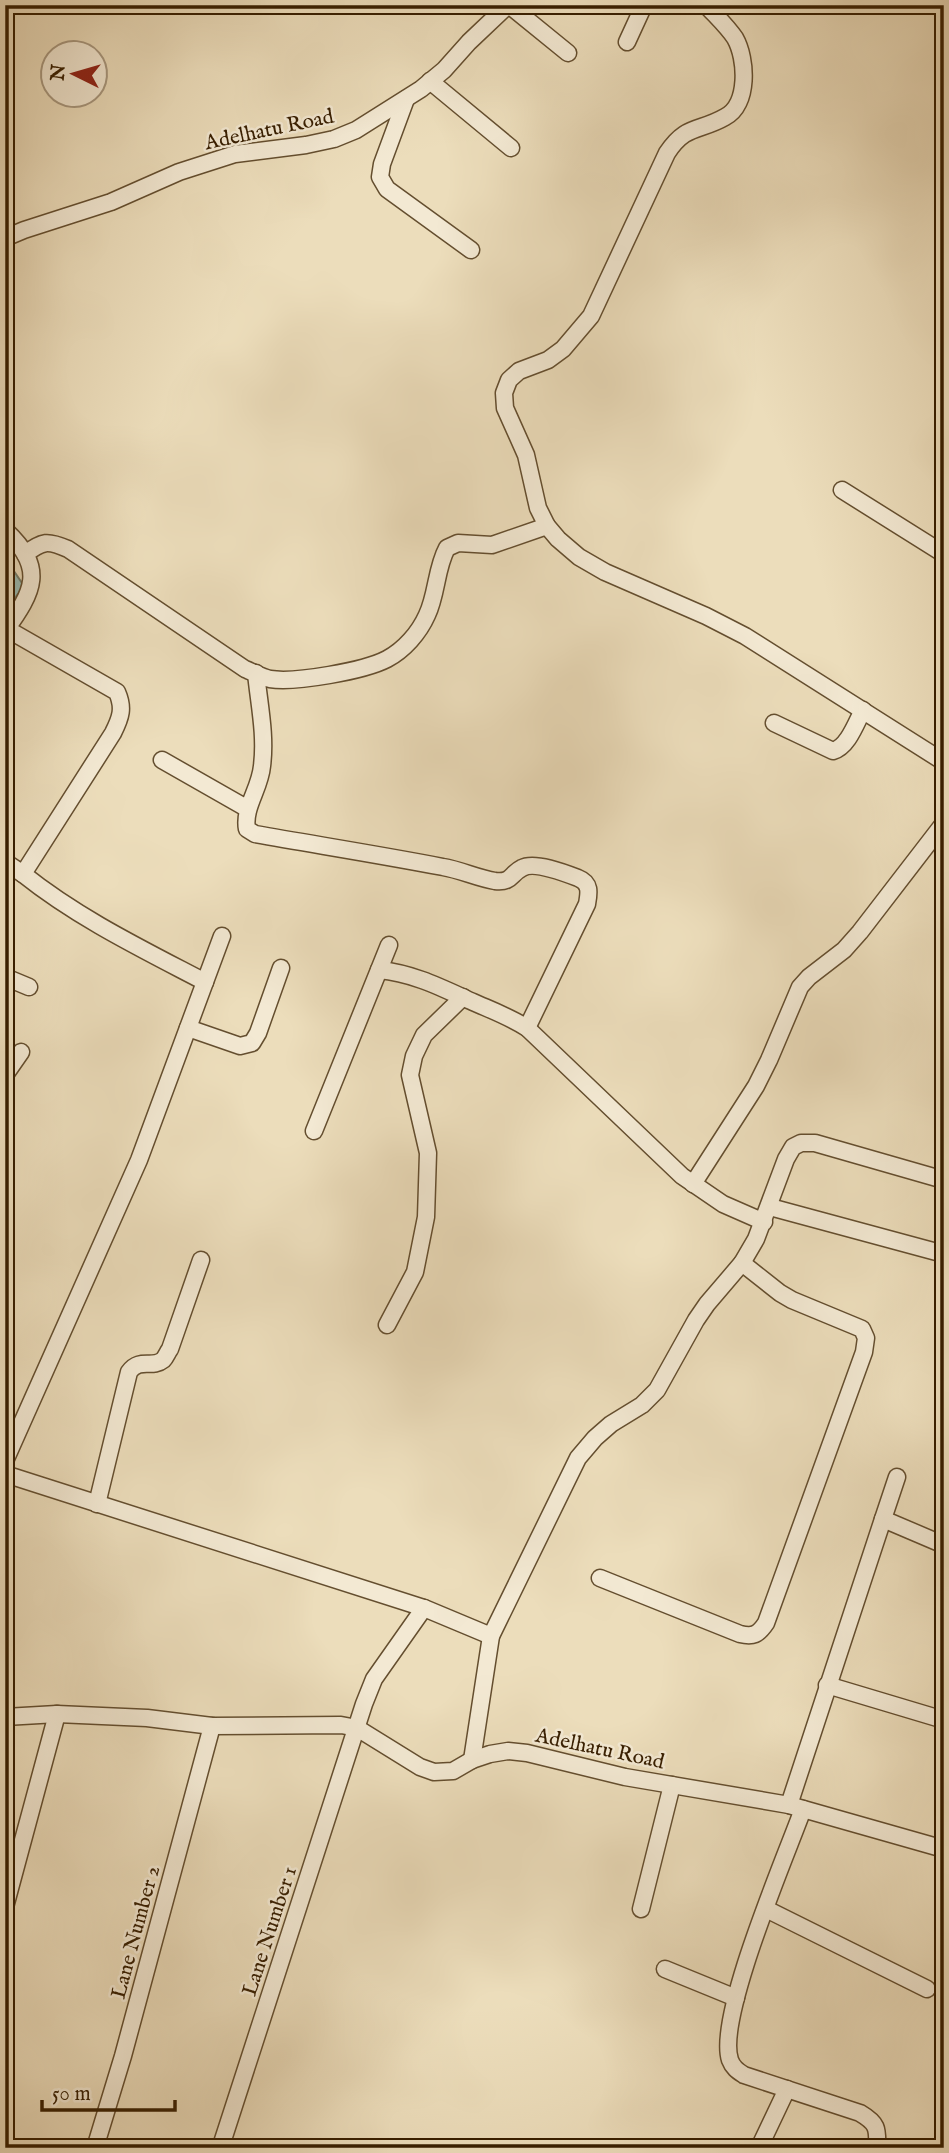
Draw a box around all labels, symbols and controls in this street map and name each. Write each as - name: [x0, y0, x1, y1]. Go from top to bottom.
- north arrow: [38, 38, 108, 108]
- text: N: [46, 63, 72, 83]
- street label: Adelhatu Road: [201, 103, 337, 158]
- street label: Adelhatu Road: [532, 1722, 667, 1776]
- street label: Lane Number 2: [106, 1863, 167, 2002]
- street label: Lane Number 1: [237, 1863, 304, 2000]
- scale bar: [42, 2069, 175, 2113]
- text: 50 m: [52, 2081, 91, 2108]

